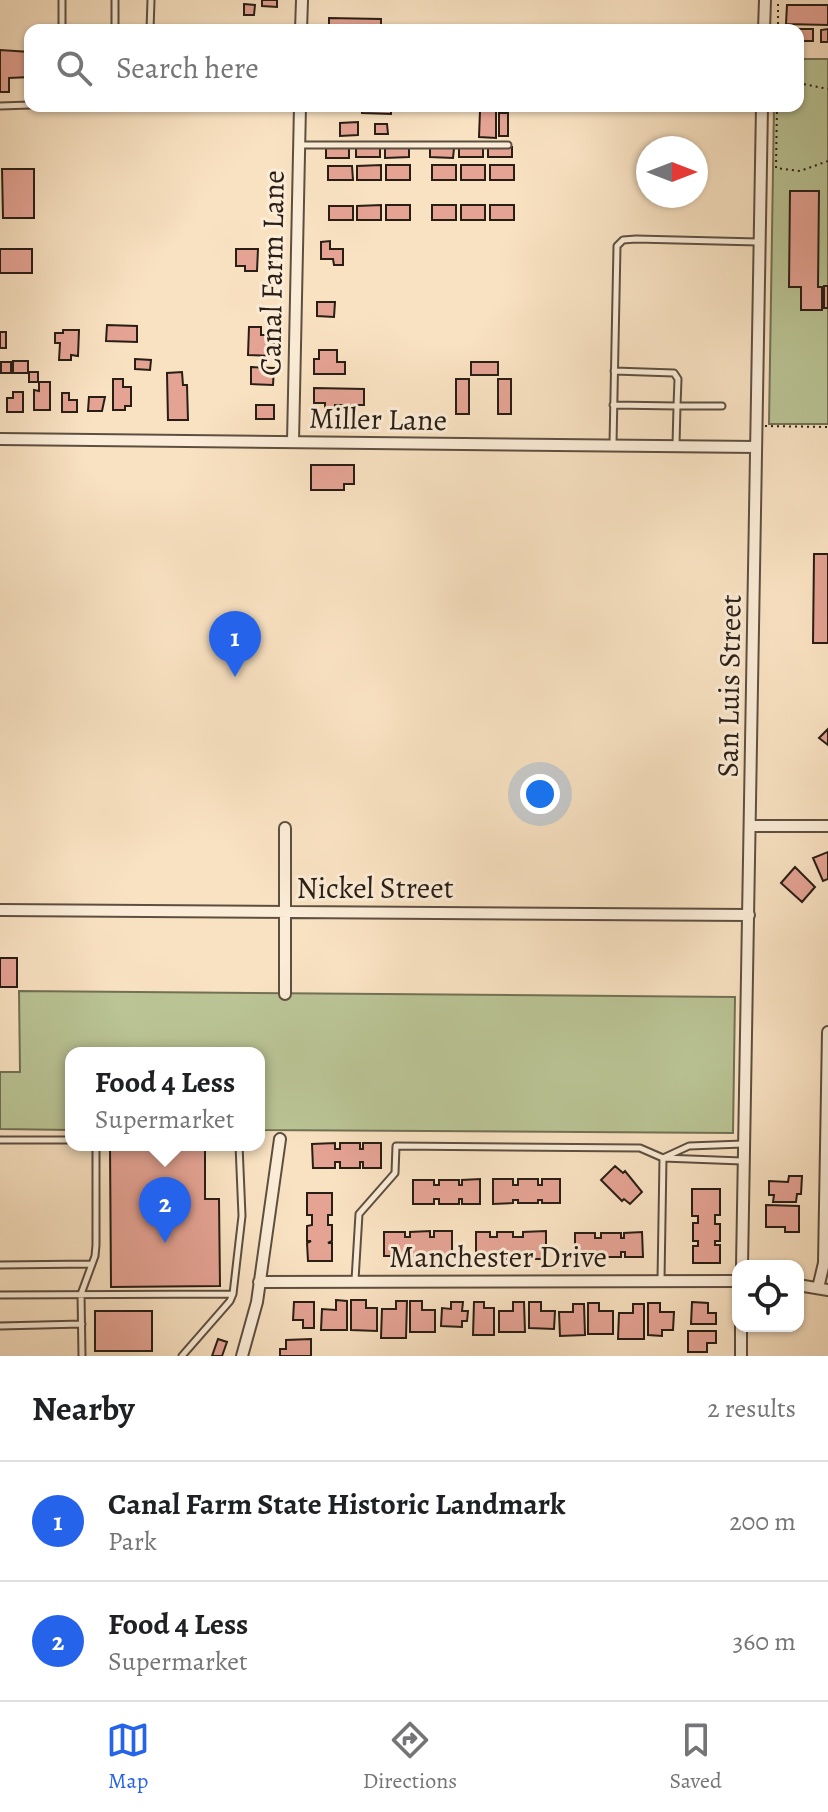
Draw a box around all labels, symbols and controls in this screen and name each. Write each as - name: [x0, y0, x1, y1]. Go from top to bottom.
- search box: [24, 24, 804, 112]
- icon: search: [52, 46, 96, 90]
- text: Search here: [116, 48, 259, 88]
- north arrow: [636, 136, 708, 208]
- street label: Canal Farm Lane: [250, 170, 294, 376]
- street label: Miller Lane: [309, 398, 447, 440]
- street label: San Luis Street: [707, 594, 751, 778]
- pin: 1: [209, 611, 261, 677]
- your location: [520, 774, 560, 814]
- street label: Nickel Street: [296, 868, 454, 908]
- popup: [65, 1047, 265, 1151]
- text: Food 4 Less: [95, 1062, 235, 1102]
- text: Supermarket: [95, 1102, 234, 1137]
- pin: 2: [139, 1177, 191, 1243]
- street label: Manchester Drive: [389, 1237, 607, 1277]
- map controls: [732, 1260, 804, 1332]
- button: locate: [732, 1260, 804, 1332]
- text: Nearby: [32, 1385, 135, 1432]
- text: 2 results: [707, 1391, 796, 1426]
- text: Canal Farm State Historic Landmark: [108, 1484, 565, 1524]
- text: 1: [53, 1504, 63, 1539]
- text: 200 m: [729, 1504, 796, 1539]
- text: Park: [108, 1524, 157, 1559]
- text: Food 4 Less: [108, 1604, 248, 1644]
- text: 2: [52, 1624, 64, 1659]
- text: 360 m: [733, 1624, 796, 1659]
- text: Supermarket: [108, 1644, 248, 1679]
- tab: Map: [106, 1718, 150, 1796]
- tab: Directions: [363, 1718, 457, 1796]
- tab: Saved: [670, 1718, 722, 1796]

